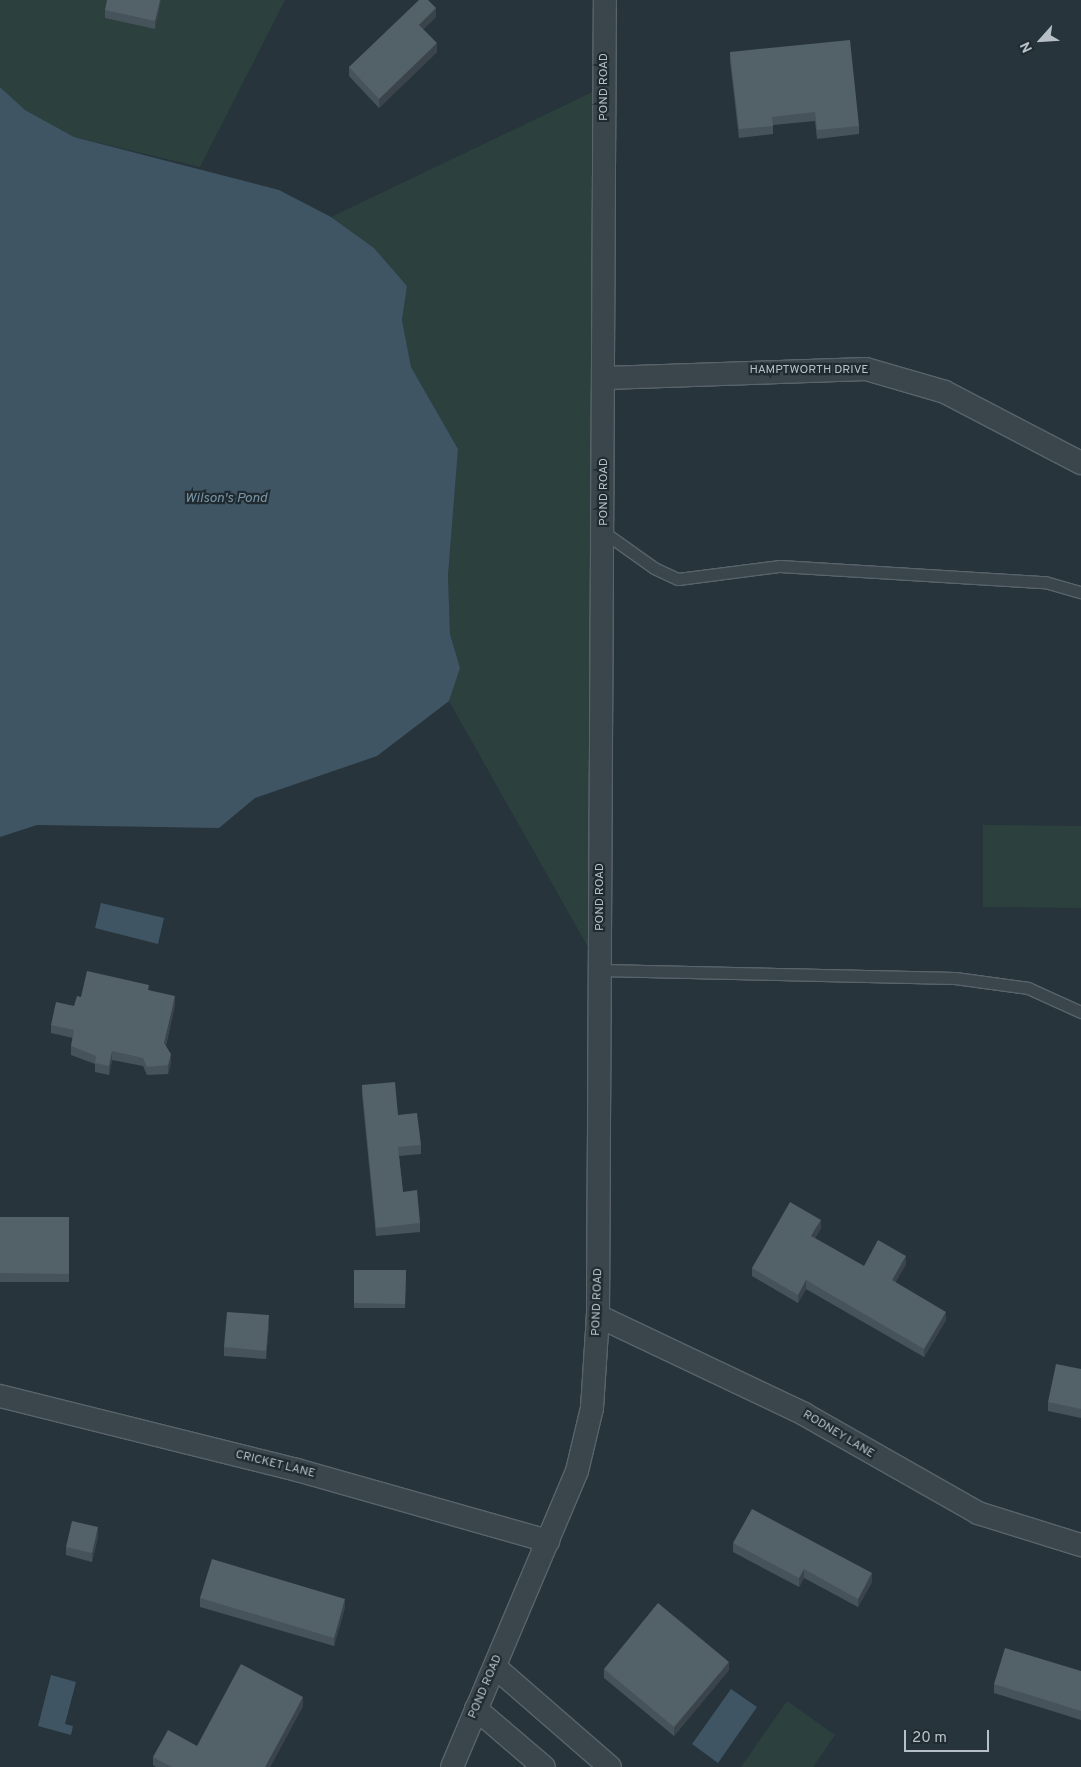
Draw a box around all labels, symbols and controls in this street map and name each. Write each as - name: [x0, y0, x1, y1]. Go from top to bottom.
- north arrow: [1016, 15, 1066, 65]
- text: N: [1017, 39, 1037, 55]
- street label: POND ROAD: [598, 53, 612, 121]
- street label: HAMPTWORTH DRIVE: [750, 364, 868, 378]
- street label: POND ROAD: [598, 458, 612, 526]
- water label: Wilson's Pond: [185, 491, 267, 507]
- street label: POND ROAD: [594, 863, 608, 931]
- street label: POND ROAD: [590, 1268, 606, 1336]
- street label: RODNEY LANE: [799, 1408, 877, 1462]
- street label: CRICKET LANE: [233, 1448, 317, 1482]
- street label: POND ROAD: [466, 1653, 506, 1721]
- scale bar: [906, 1720, 991, 1752]
- text: 20 m: [912, 1729, 947, 1748]

